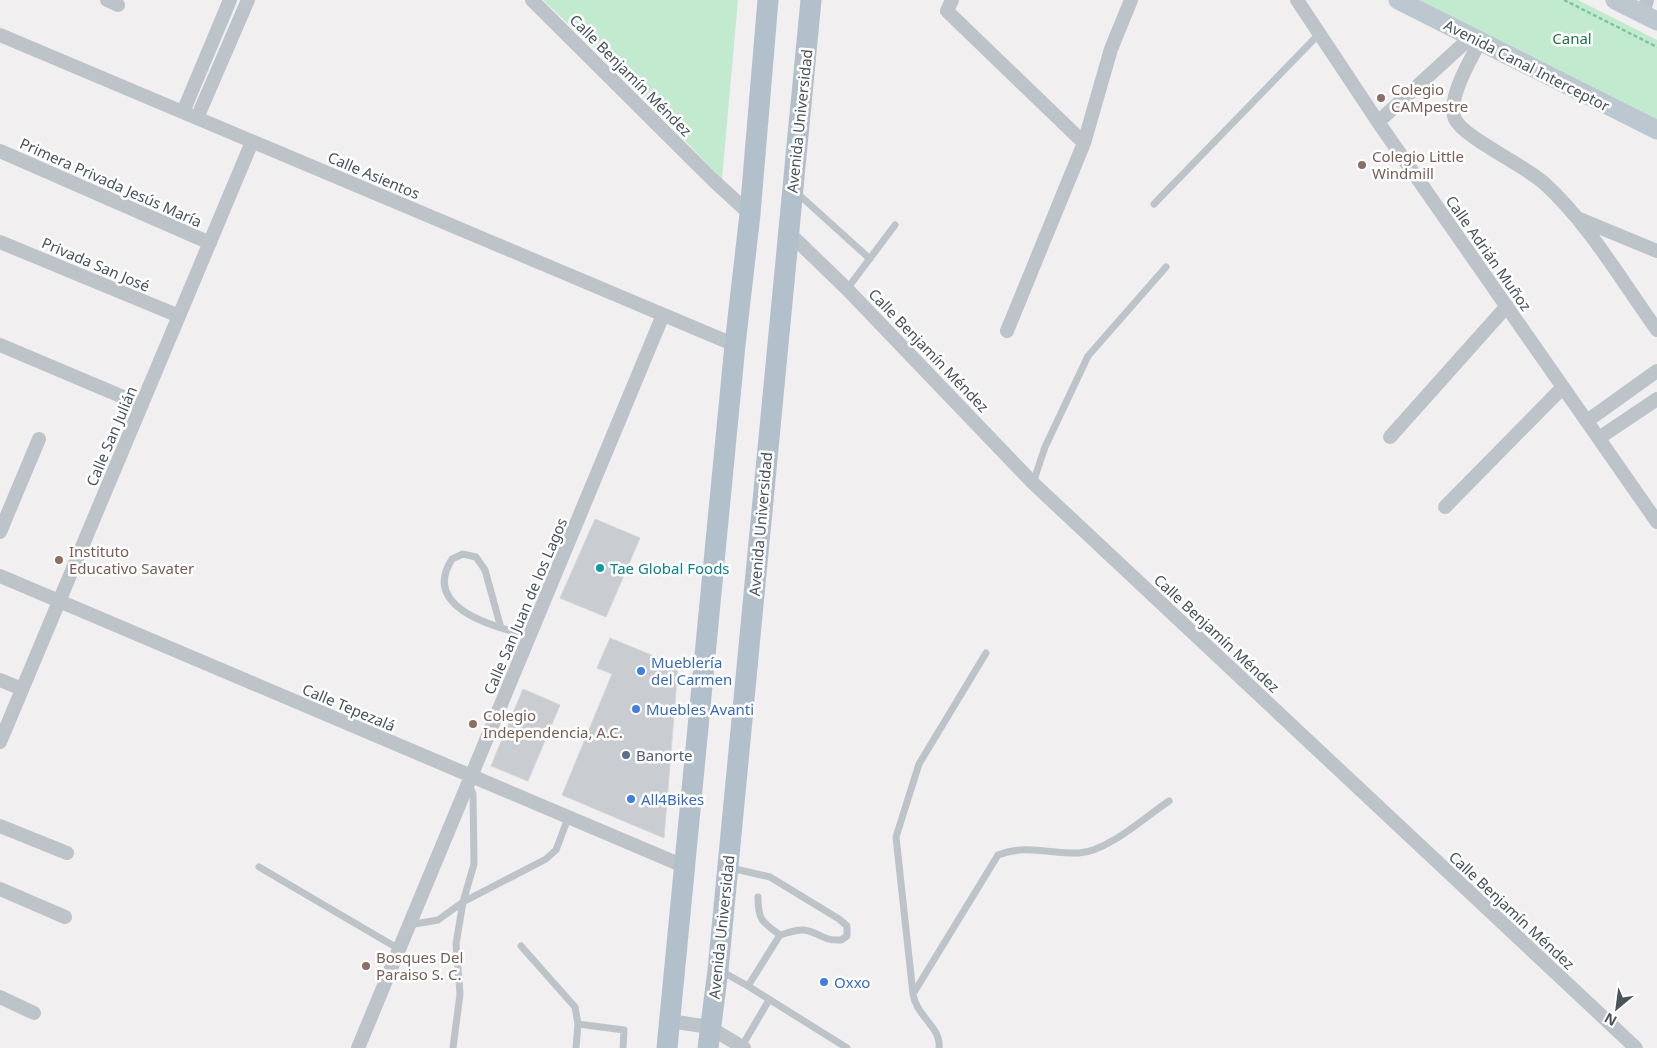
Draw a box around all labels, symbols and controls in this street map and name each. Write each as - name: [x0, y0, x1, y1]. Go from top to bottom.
- street label: Calle Benjamín Méndez: [566, 10, 696, 140]
- street label: Avenida Canal Interceptor: [1441, 14, 1613, 116]
- park label: Canal: [1552, 28, 1592, 48]
- street label: Avenida Universidad: [781, 48, 817, 194]
- place label: Colegio CAMpestre: [1391, 79, 1468, 116]
- marker: Colegio CAMpestre: [1375, 92, 1387, 104]
- street label: Primera Privada Jesús María: [17, 133, 205, 231]
- place label: Colegio Little Windmill: [1372, 146, 1464, 183]
- street label: Calle Asientos: [325, 147, 423, 203]
- marker: Colegio Little Windmill: [1356, 159, 1368, 171]
- street label: Calle Adrián Muñoz: [1442, 191, 1536, 315]
- street label: Privada San José: [39, 232, 153, 296]
- street label: Calle Benjamín Méndez: [865, 284, 993, 416]
- street label: Calle San Julián: [81, 383, 141, 489]
- street label: Avenida Universidad: [744, 451, 776, 597]
- street label: Calle San Juan de los Lagos: [479, 515, 571, 697]
- place label: Instituto Educativo Savater: [69, 541, 194, 578]
- marker: Instituto Educativo Savater: [53, 554, 65, 566]
- place label: Tae Global Foods: [610, 558, 730, 578]
- marker: Tae Global Foods: [594, 562, 606, 574]
- street label: Calle Benjamín Méndez: [1150, 570, 1284, 696]
- place label: Mueblería del Carmen: [651, 652, 732, 689]
- marker: Mueblería del Carmen: [635, 665, 647, 677]
- street label: Calle Tepezalá: [300, 678, 398, 736]
- place label: Muebles Avanti: [646, 699, 754, 719]
- marker: Muebles Avanti: [630, 703, 642, 715]
- place label: Colegio Independencia, A.C.: [483, 705, 623, 742]
- marker: Colegio Independencia, A.C.: [467, 718, 479, 730]
- place label: Banorte: [636, 745, 693, 765]
- marker: Banorte: [620, 749, 632, 761]
- place label: All4Bikes: [641, 789, 704, 809]
- marker: All4Bikes: [625, 793, 637, 805]
- street label: Calle Benjamín Méndez: [1445, 847, 1579, 973]
- street label: Avenida Universidad: [703, 854, 739, 1000]
- place label: Bosques Del Paraiso S. C.: [376, 947, 463, 984]
- marker: Bosques Del Paraiso S. C.: [360, 960, 372, 972]
- place label: Oxxo: [834, 972, 870, 992]
- marker: Oxxo: [818, 976, 830, 988]
- north arrow: [1592, 983, 1642, 1033]
- text: N: [1601, 1009, 1620, 1031]

